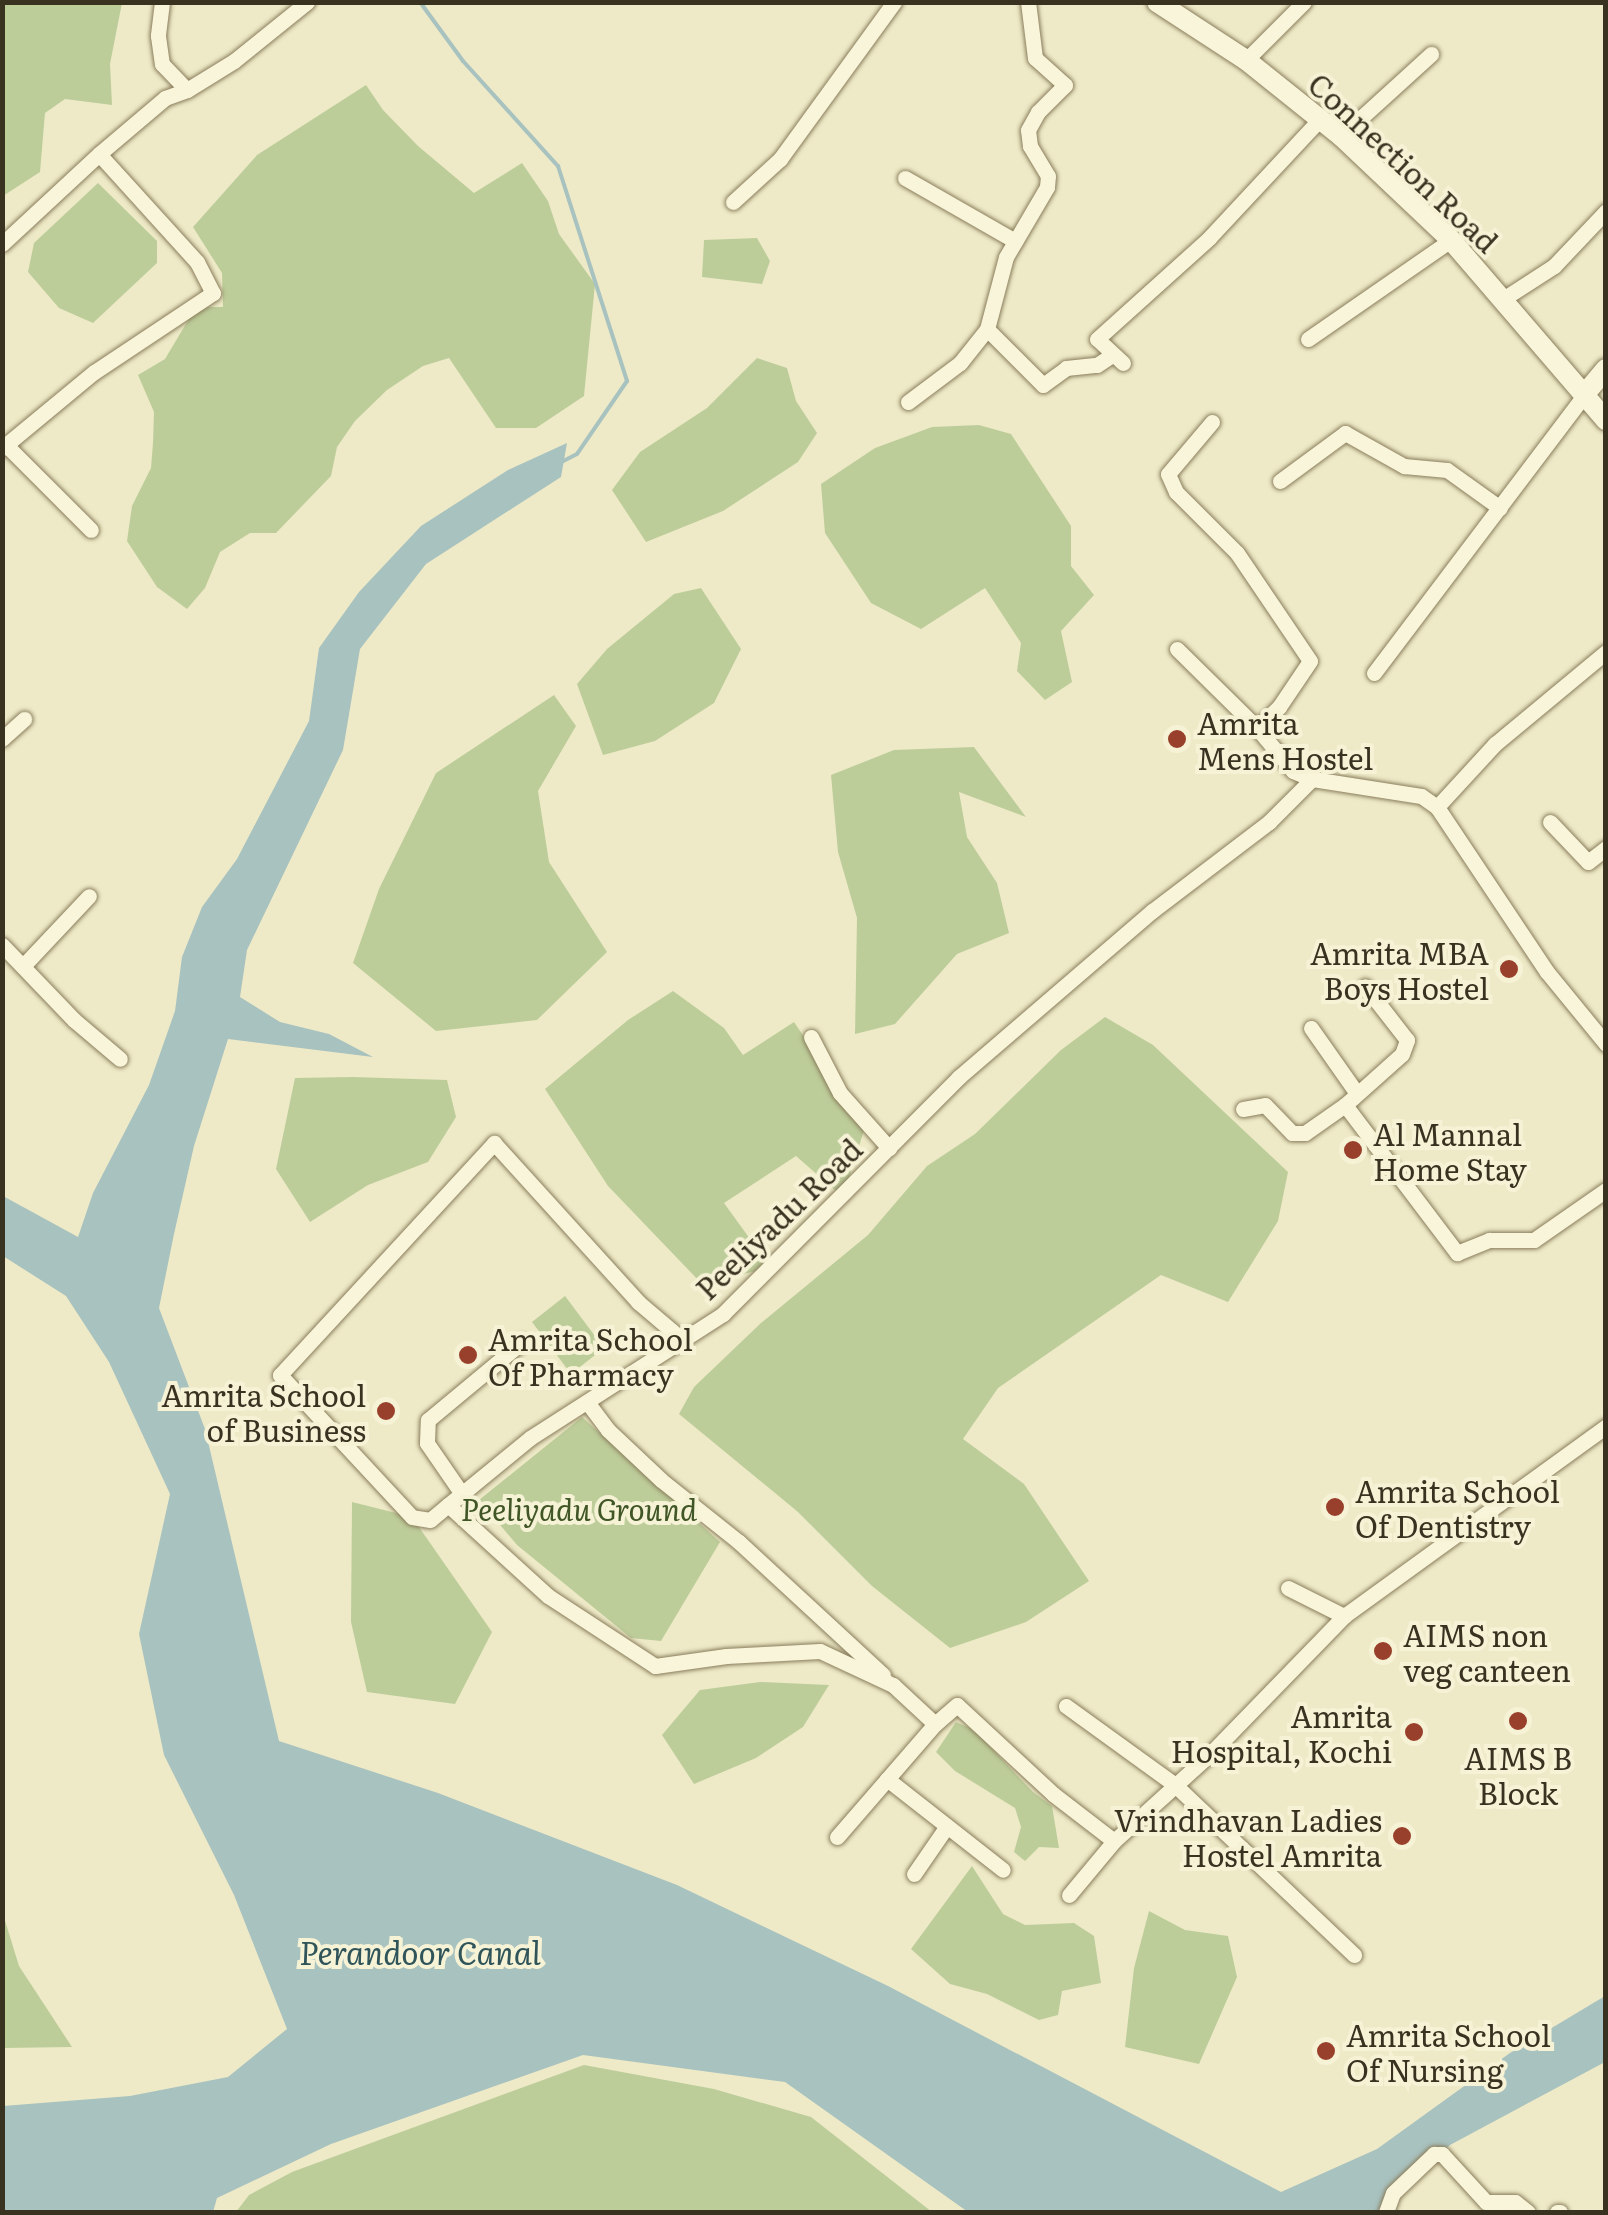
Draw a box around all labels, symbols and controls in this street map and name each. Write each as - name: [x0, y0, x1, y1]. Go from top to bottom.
- street label: Connection Road: [1302, 65, 1506, 259]
- place label: Amrita Mens Hostel: [1197, 704, 1373, 774]
- marker: Amrita Mens Hostel: [1166, 728, 1188, 750]
- place label: Amrita MBA Boys Hostel: [1310, 934, 1489, 1004]
- marker: Amrita MBA Boys Hostel: [1498, 958, 1520, 980]
- place label: Al Mannal Home Stay: [1373, 1115, 1527, 1186]
- street label: Peeliyadu Road: [688, 1130, 868, 1306]
- marker: Al Mannal Home Stay: [1342, 1139, 1364, 1161]
- place label: Amrita School Of Pharmacy: [488, 1320, 693, 1390]
- marker: Amrita School Of Pharmacy: [457, 1344, 479, 1366]
- place label: Amrita School of Business: [161, 1376, 366, 1446]
- marker: Amrita School of Business: [375, 1400, 397, 1422]
- place label: Amrita School Of Dentistry: [1355, 1472, 1560, 1542]
- park label: Peeliyadu Ground: [461, 1490, 697, 1526]
- marker: Amrita School Of Dentistry: [1324, 1496, 1346, 1518]
- place label: AIMS non veg canteen: [1403, 1616, 1571, 1686]
- marker: AIMS non veg canteen: [1372, 1640, 1394, 1662]
- place label: Amrita Hospital, Kochi: [1171, 1697, 1392, 1768]
- marker: AIMS B Block: [1505, 1708, 1531, 1734]
- marker: Amrita Hospital, Kochi: [1401, 1719, 1427, 1745]
- place label: AIMS B Block: [1464, 1739, 1572, 1810]
- place label: Vrindhavan Ladies Hostel Amrita: [1114, 1801, 1382, 1872]
- marker: Vrindhavan Ladies Hostel Amrita: [1391, 1825, 1413, 1847]
- water label: Perandoor Canal: [299, 1932, 541, 1970]
- place label: Amrita School Of Nursing: [1346, 2016, 1551, 2086]
- marker: Amrita School Of Nursing: [1315, 2040, 1337, 2062]

